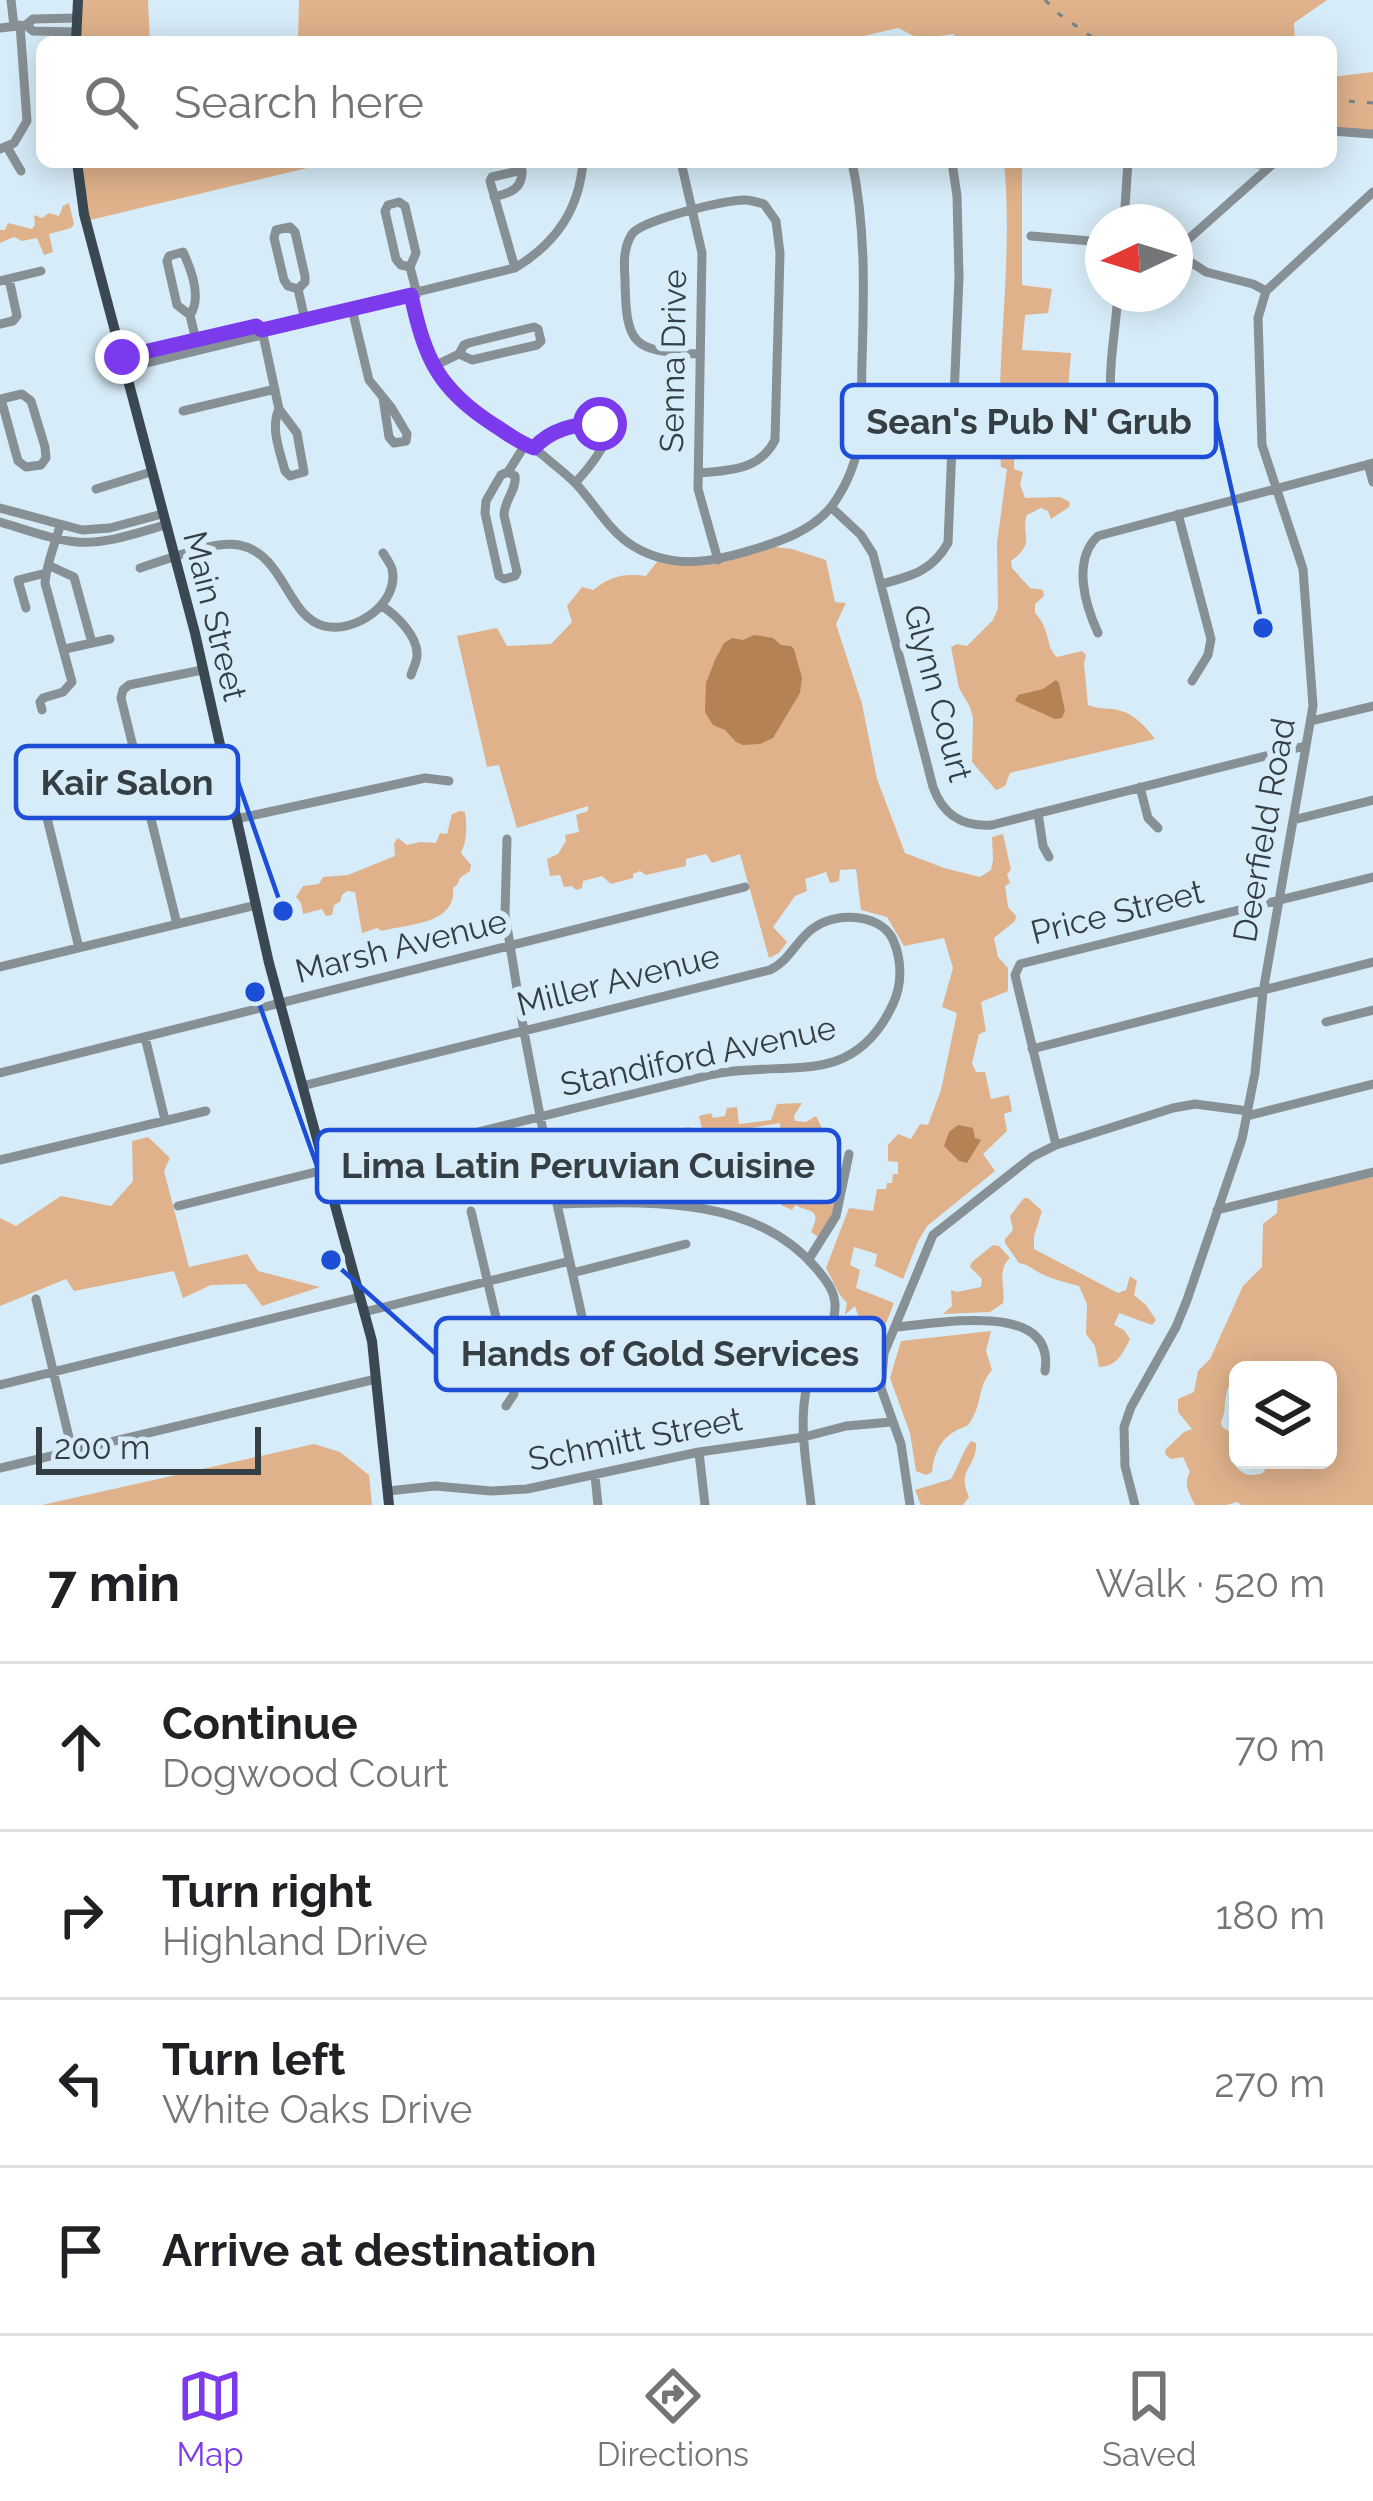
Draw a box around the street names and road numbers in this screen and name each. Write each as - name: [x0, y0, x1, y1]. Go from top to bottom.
- street label: Senna Drive: [652, 269, 694, 453]
- street label: Main Street: [175, 527, 255, 705]
- street label: Glynn Court: [896, 600, 980, 786]
- street label: Deerfield Road: [1225, 715, 1303, 945]
- street label: Price Street: [1027, 872, 1207, 952]
- street label: Marsh Avenue: [291, 901, 511, 991]
- street label: Miller Avenue: [513, 936, 723, 1024]
- street label: Standiford Avenue: [557, 1008, 839, 1104]
- street label: Schmitt Street: [525, 1399, 745, 1479]

